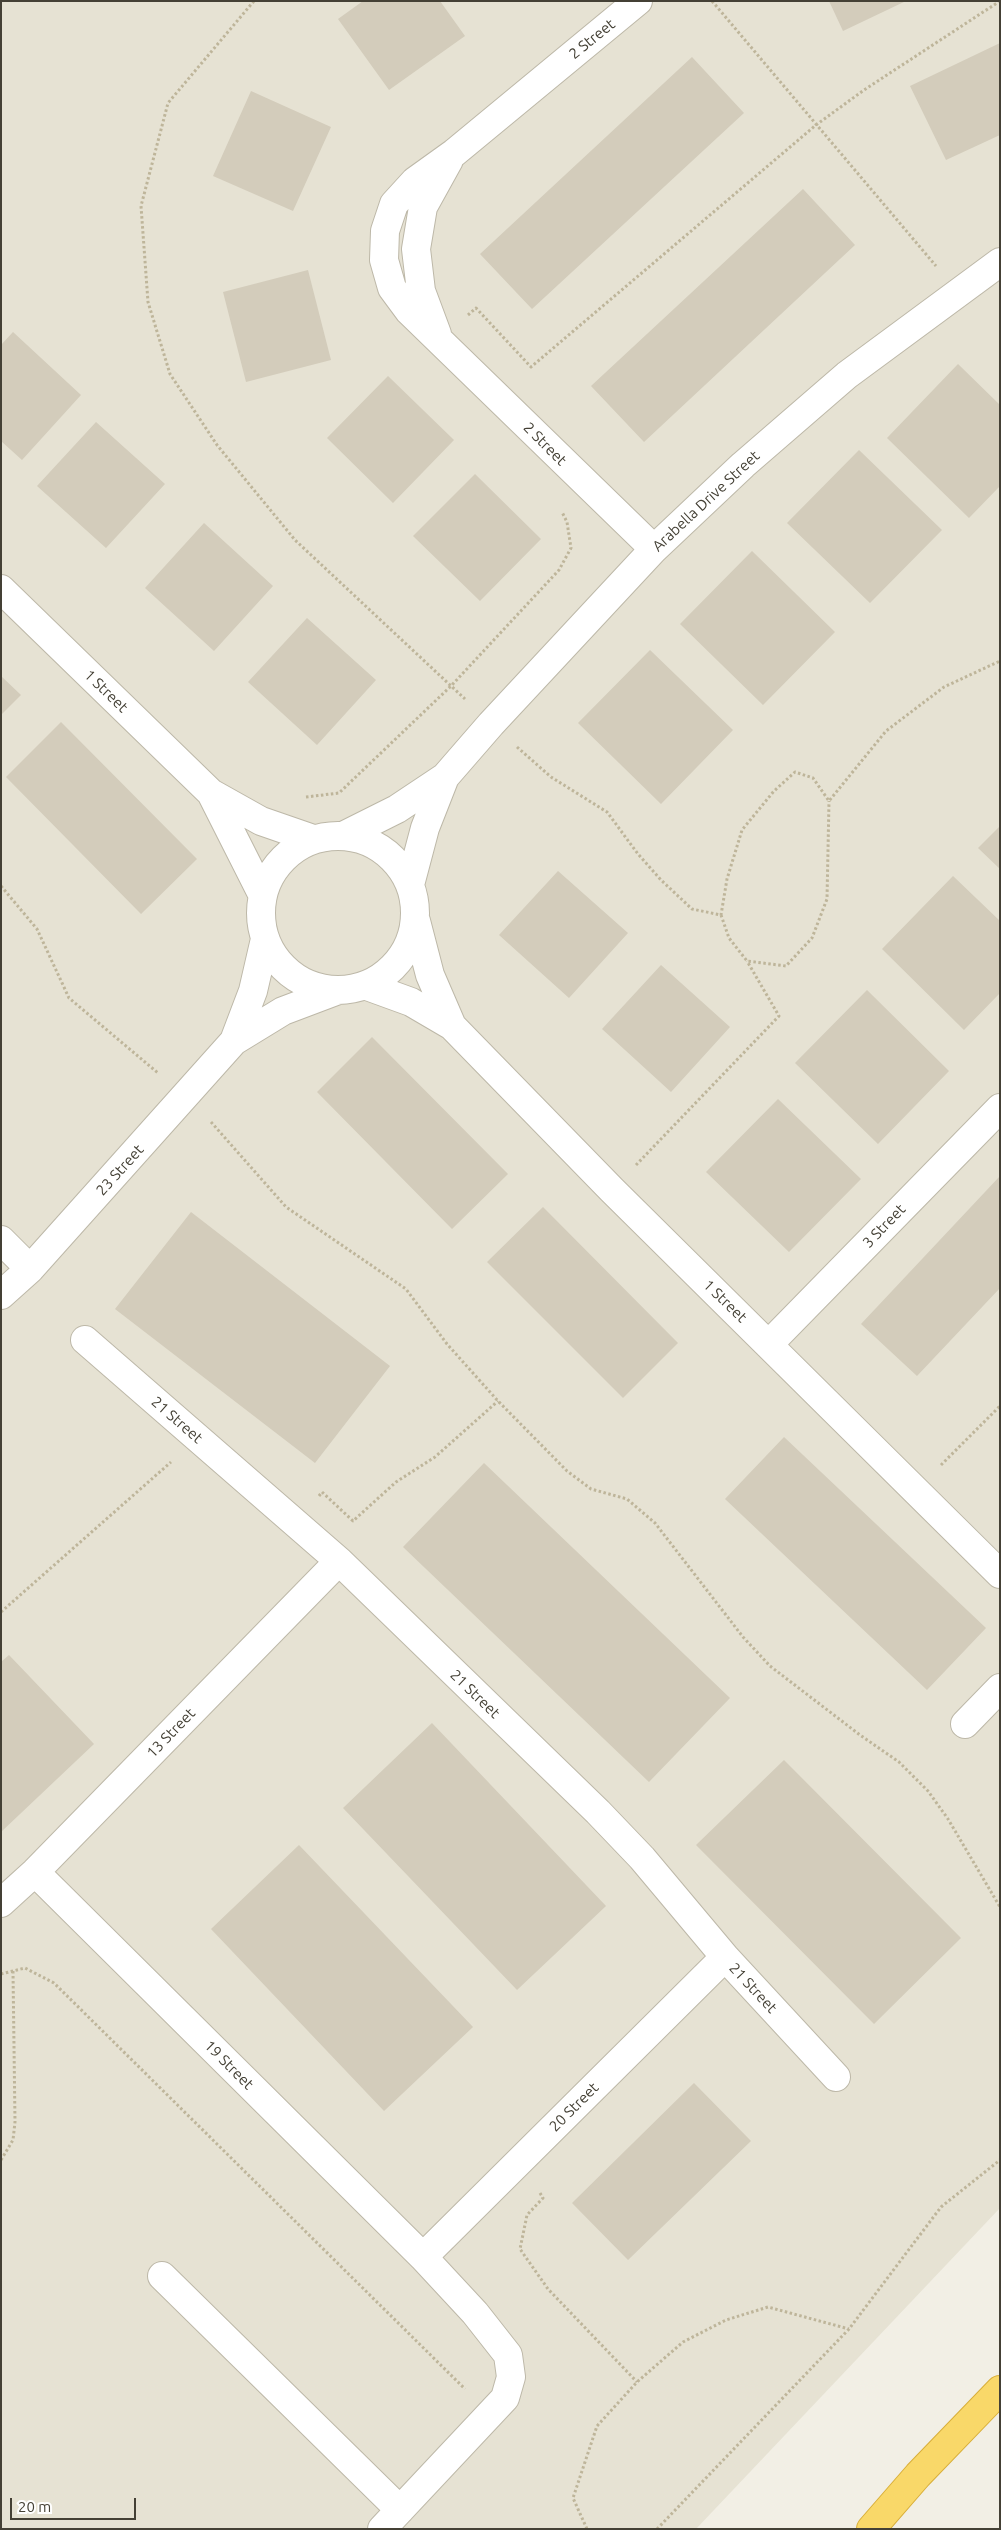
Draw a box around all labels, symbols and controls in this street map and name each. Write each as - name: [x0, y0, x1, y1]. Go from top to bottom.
- street label: 2 Street: [565, 15, 619, 63]
- street label: 2 Street: [520, 419, 570, 469]
- street label: Arabella Drive Street: [649, 447, 763, 555]
- street label: 1 Street: [80, 666, 132, 716]
- street label: 23 Street: [92, 1141, 148, 1199]
- street label: 3 Street: [859, 1200, 909, 1252]
- street label: 1 Street: [699, 1276, 751, 1326]
- street label: 21 Street: [148, 1393, 206, 1447]
- street label: 21 Street: [446, 1666, 504, 1722]
- street label: 13 Street: [143, 1704, 199, 1762]
- street label: 21 Street: [725, 1959, 781, 2017]
- street label: 19 Street: [201, 2037, 257, 2093]
- street label: 20 Street: [546, 2079, 602, 2135]
- scale bar: [12, 2488, 139, 2520]
- text: 20 m: [18, 2498, 51, 2515]

